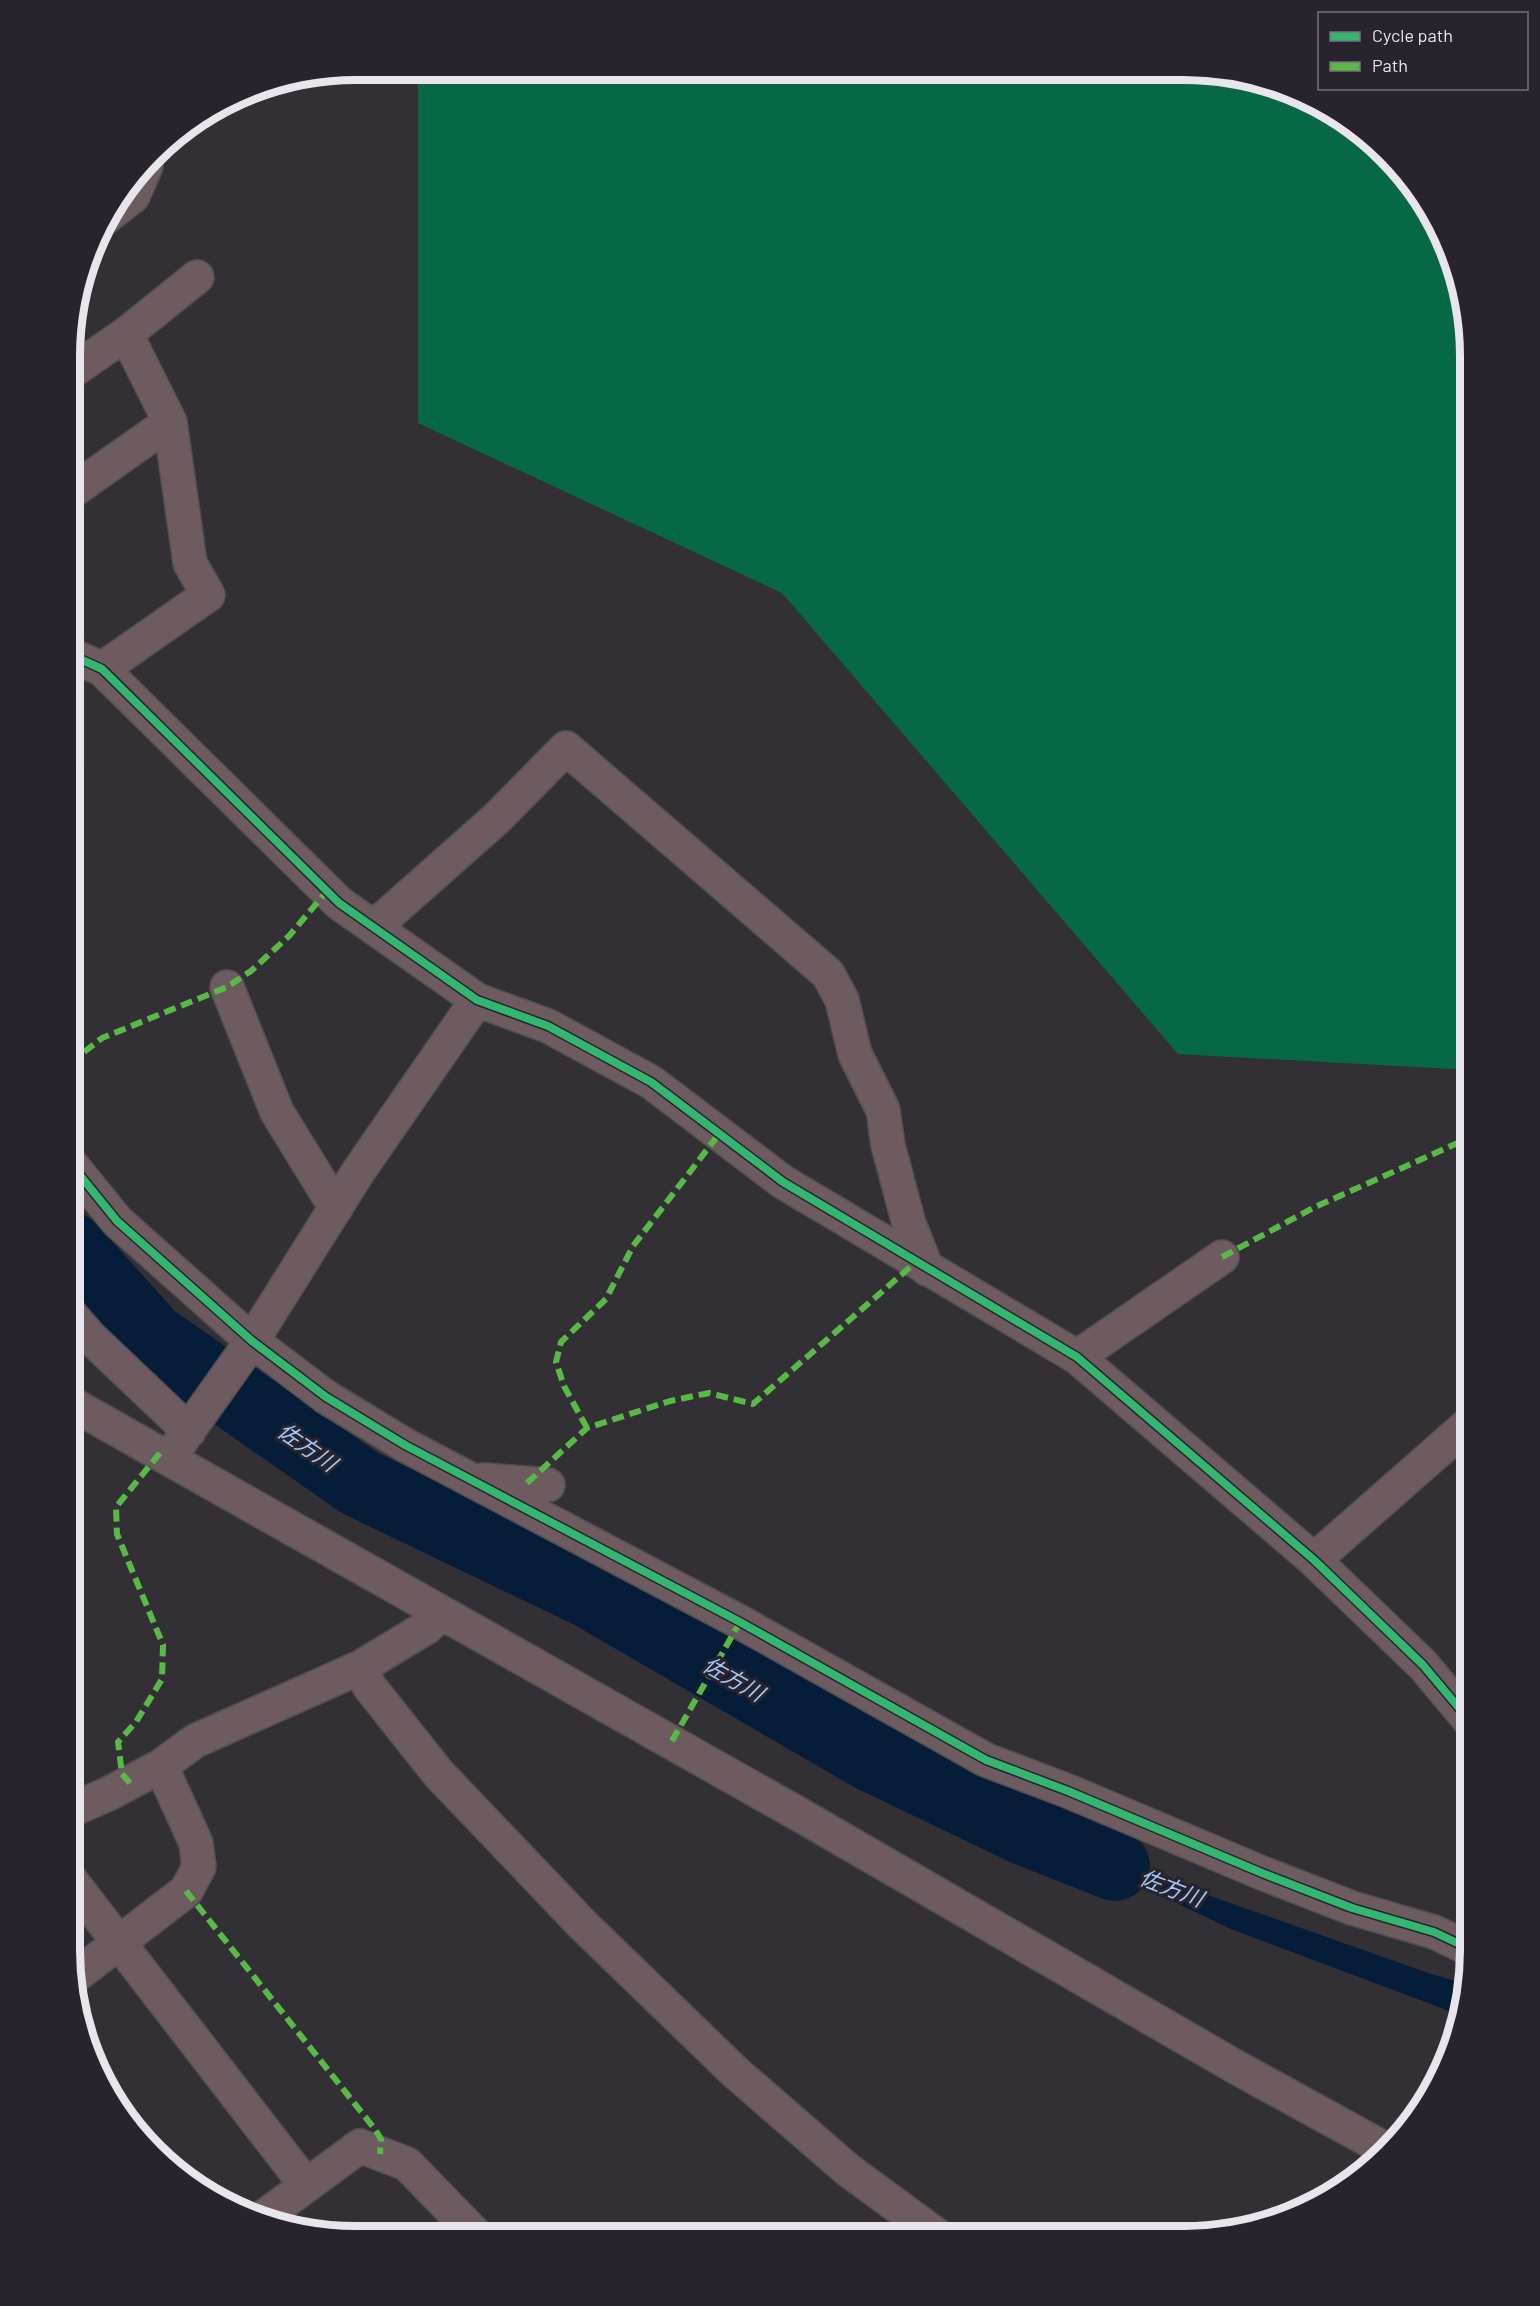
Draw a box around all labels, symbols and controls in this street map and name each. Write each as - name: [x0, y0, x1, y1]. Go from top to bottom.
- legend: [1318, 12, 1528, 90]
- text: Cycle path: [1372, 24, 1453, 46]
- text: Path: [1372, 54, 1408, 76]
- water label: 佐方川: [274, 1416, 344, 1477]
- water label: 佐方川: [699, 1650, 771, 1707]
- water label: 佐方川: [1137, 1863, 1209, 1912]

